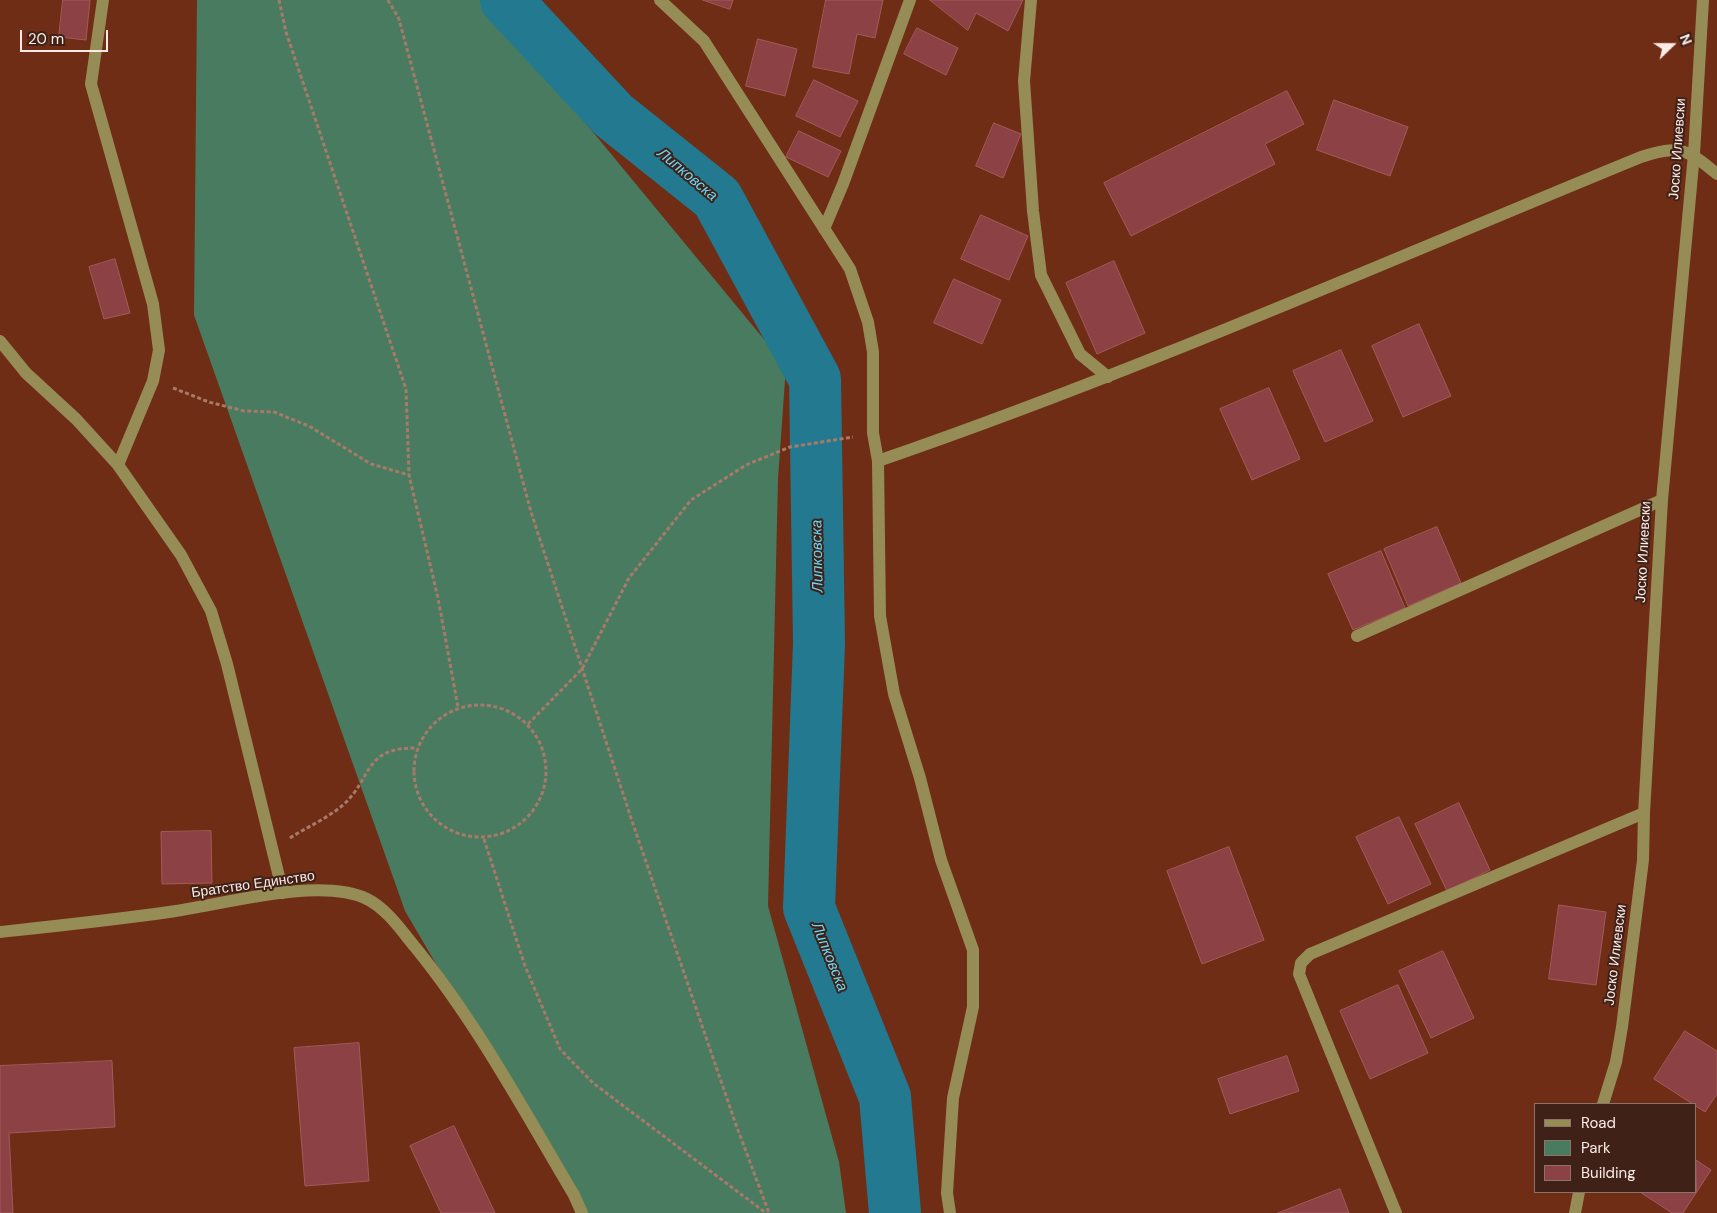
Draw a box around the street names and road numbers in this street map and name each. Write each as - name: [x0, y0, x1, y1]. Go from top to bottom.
- street label: Јоско Илиевски: [1666, 98, 1690, 200]
- street label: Јоско Илиевски: [1633, 501, 1655, 603]
- street label: Братство Единство: [190, 868, 316, 902]
- street label: Јоско Илиевски: [1601, 904, 1631, 1006]

